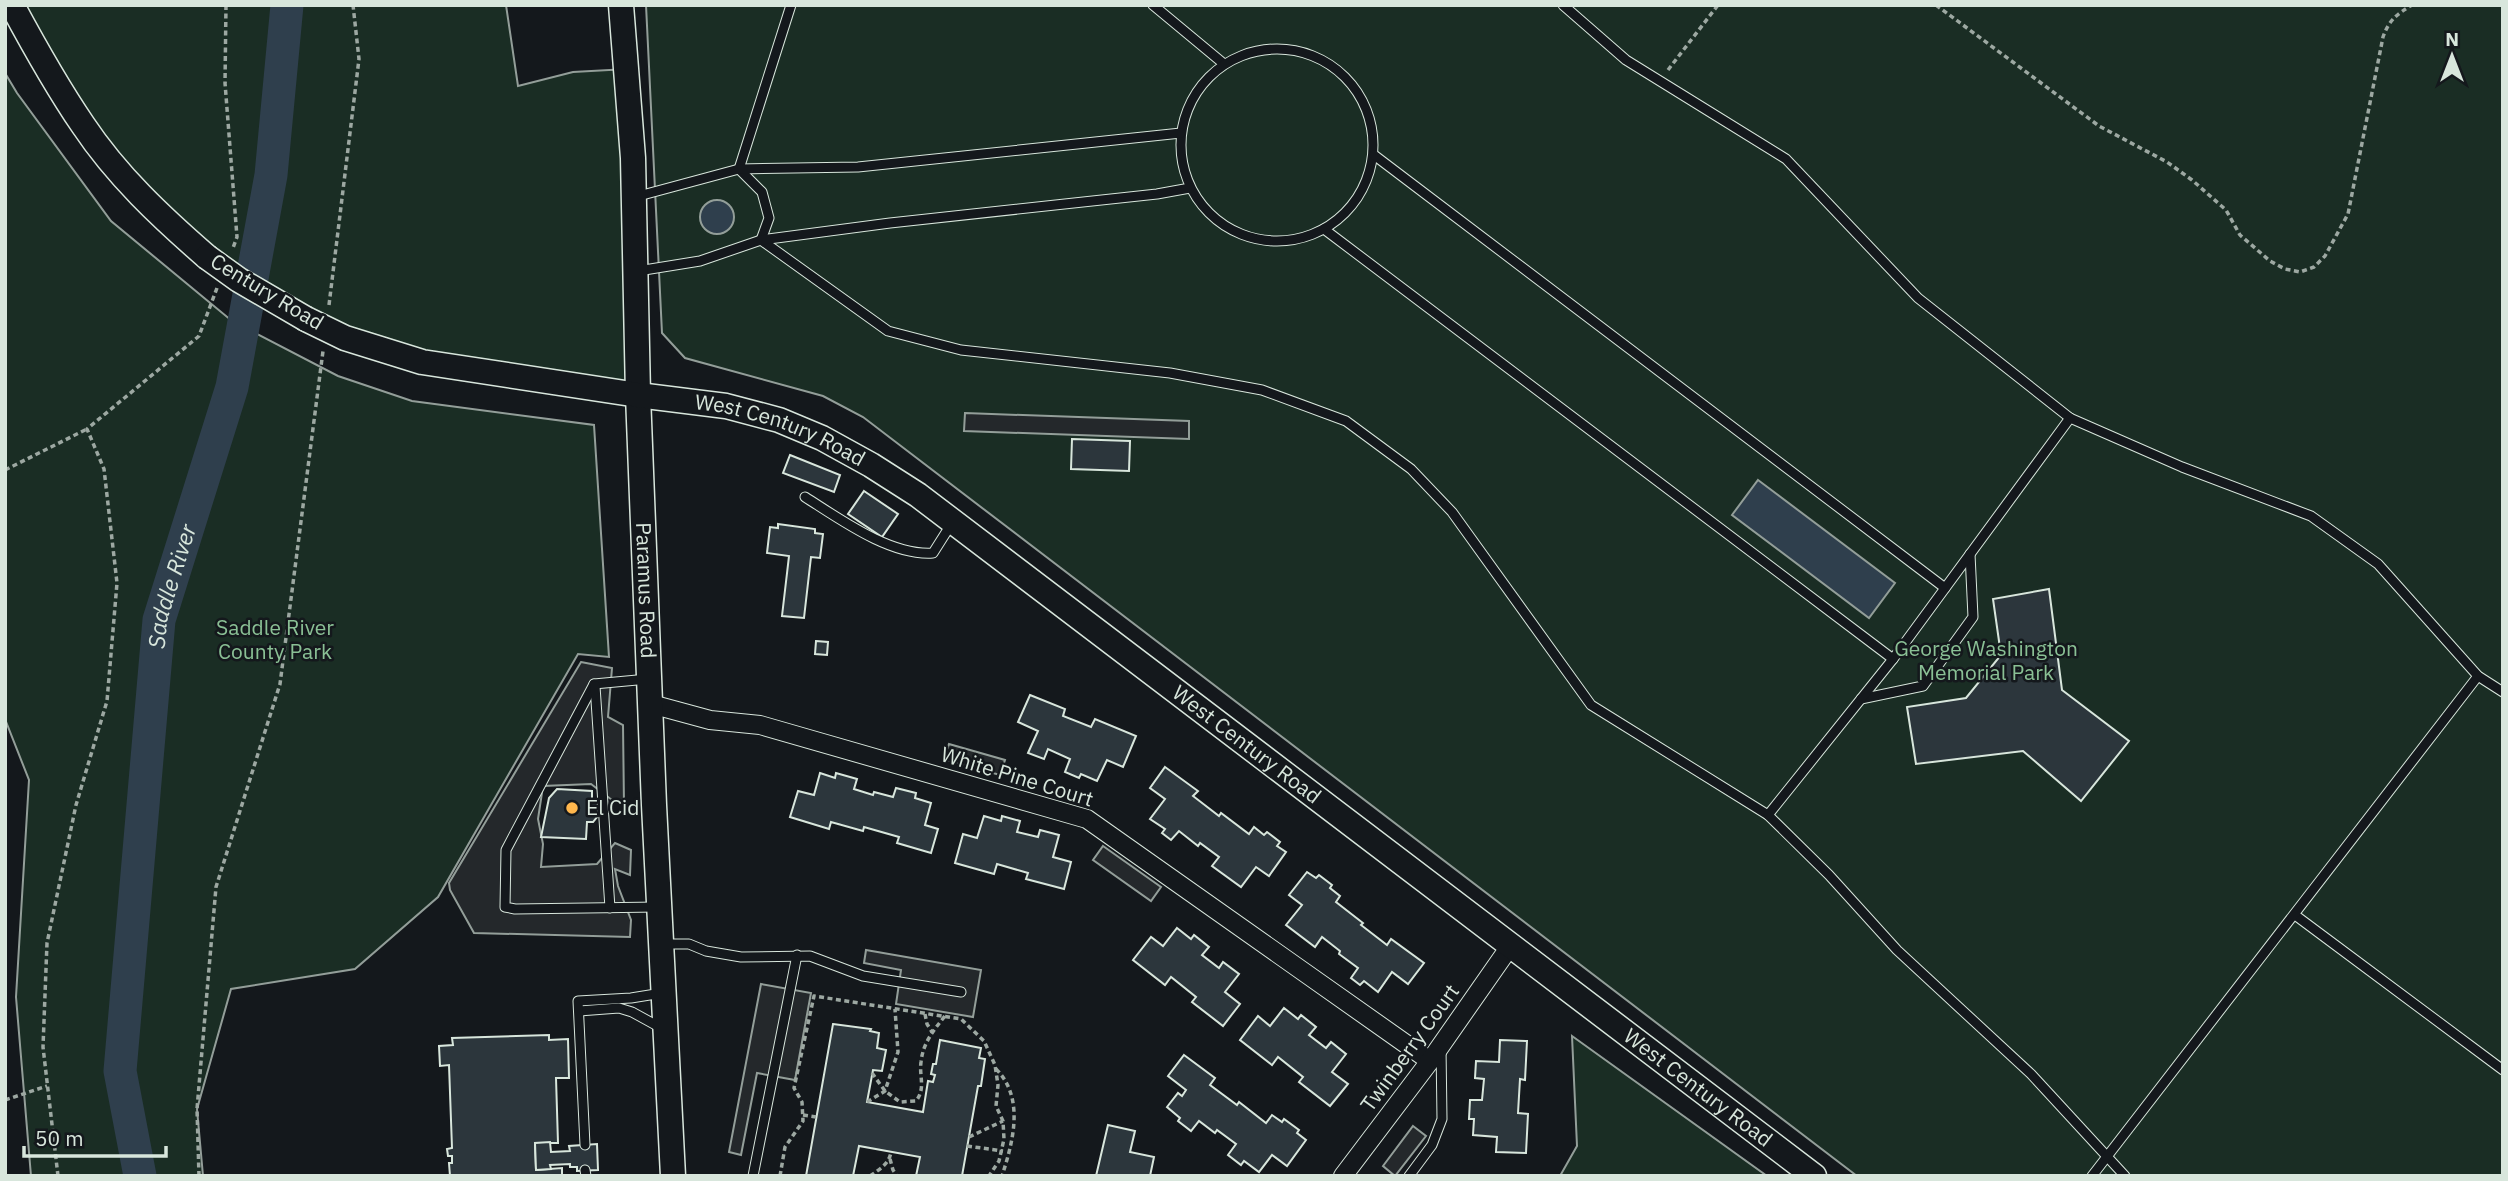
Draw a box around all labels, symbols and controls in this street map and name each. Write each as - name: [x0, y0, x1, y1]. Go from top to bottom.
- north arrow: [2417, 21, 2487, 91]
- text: N: [2445, 27, 2459, 51]
- street label: Century Road: [206, 246, 329, 336]
- street label: West Century Road: [693, 387, 871, 472]
- water label: Saddle River: [141, 520, 202, 650]
- street label: Paramus Road: [630, 522, 663, 659]
- park label: Saddle River County Park: [216, 613, 334, 665]
- park label: George Washington Memorial Park: [1894, 634, 2078, 686]
- street label: West Century Road: [1167, 678, 1327, 809]
- street label: White Pine Court: [938, 740, 1097, 813]
- place label: El Cid: [586, 793, 639, 821]
- marker: El Cid: [564, 800, 580, 816]
- street label: Twinberry Court: [1353, 978, 1465, 1117]
- street label: West Century Road: [1618, 1021, 1779, 1153]
- scale bar: [24, 1114, 166, 1158]
- text: 50 m: [35, 1124, 84, 1152]

